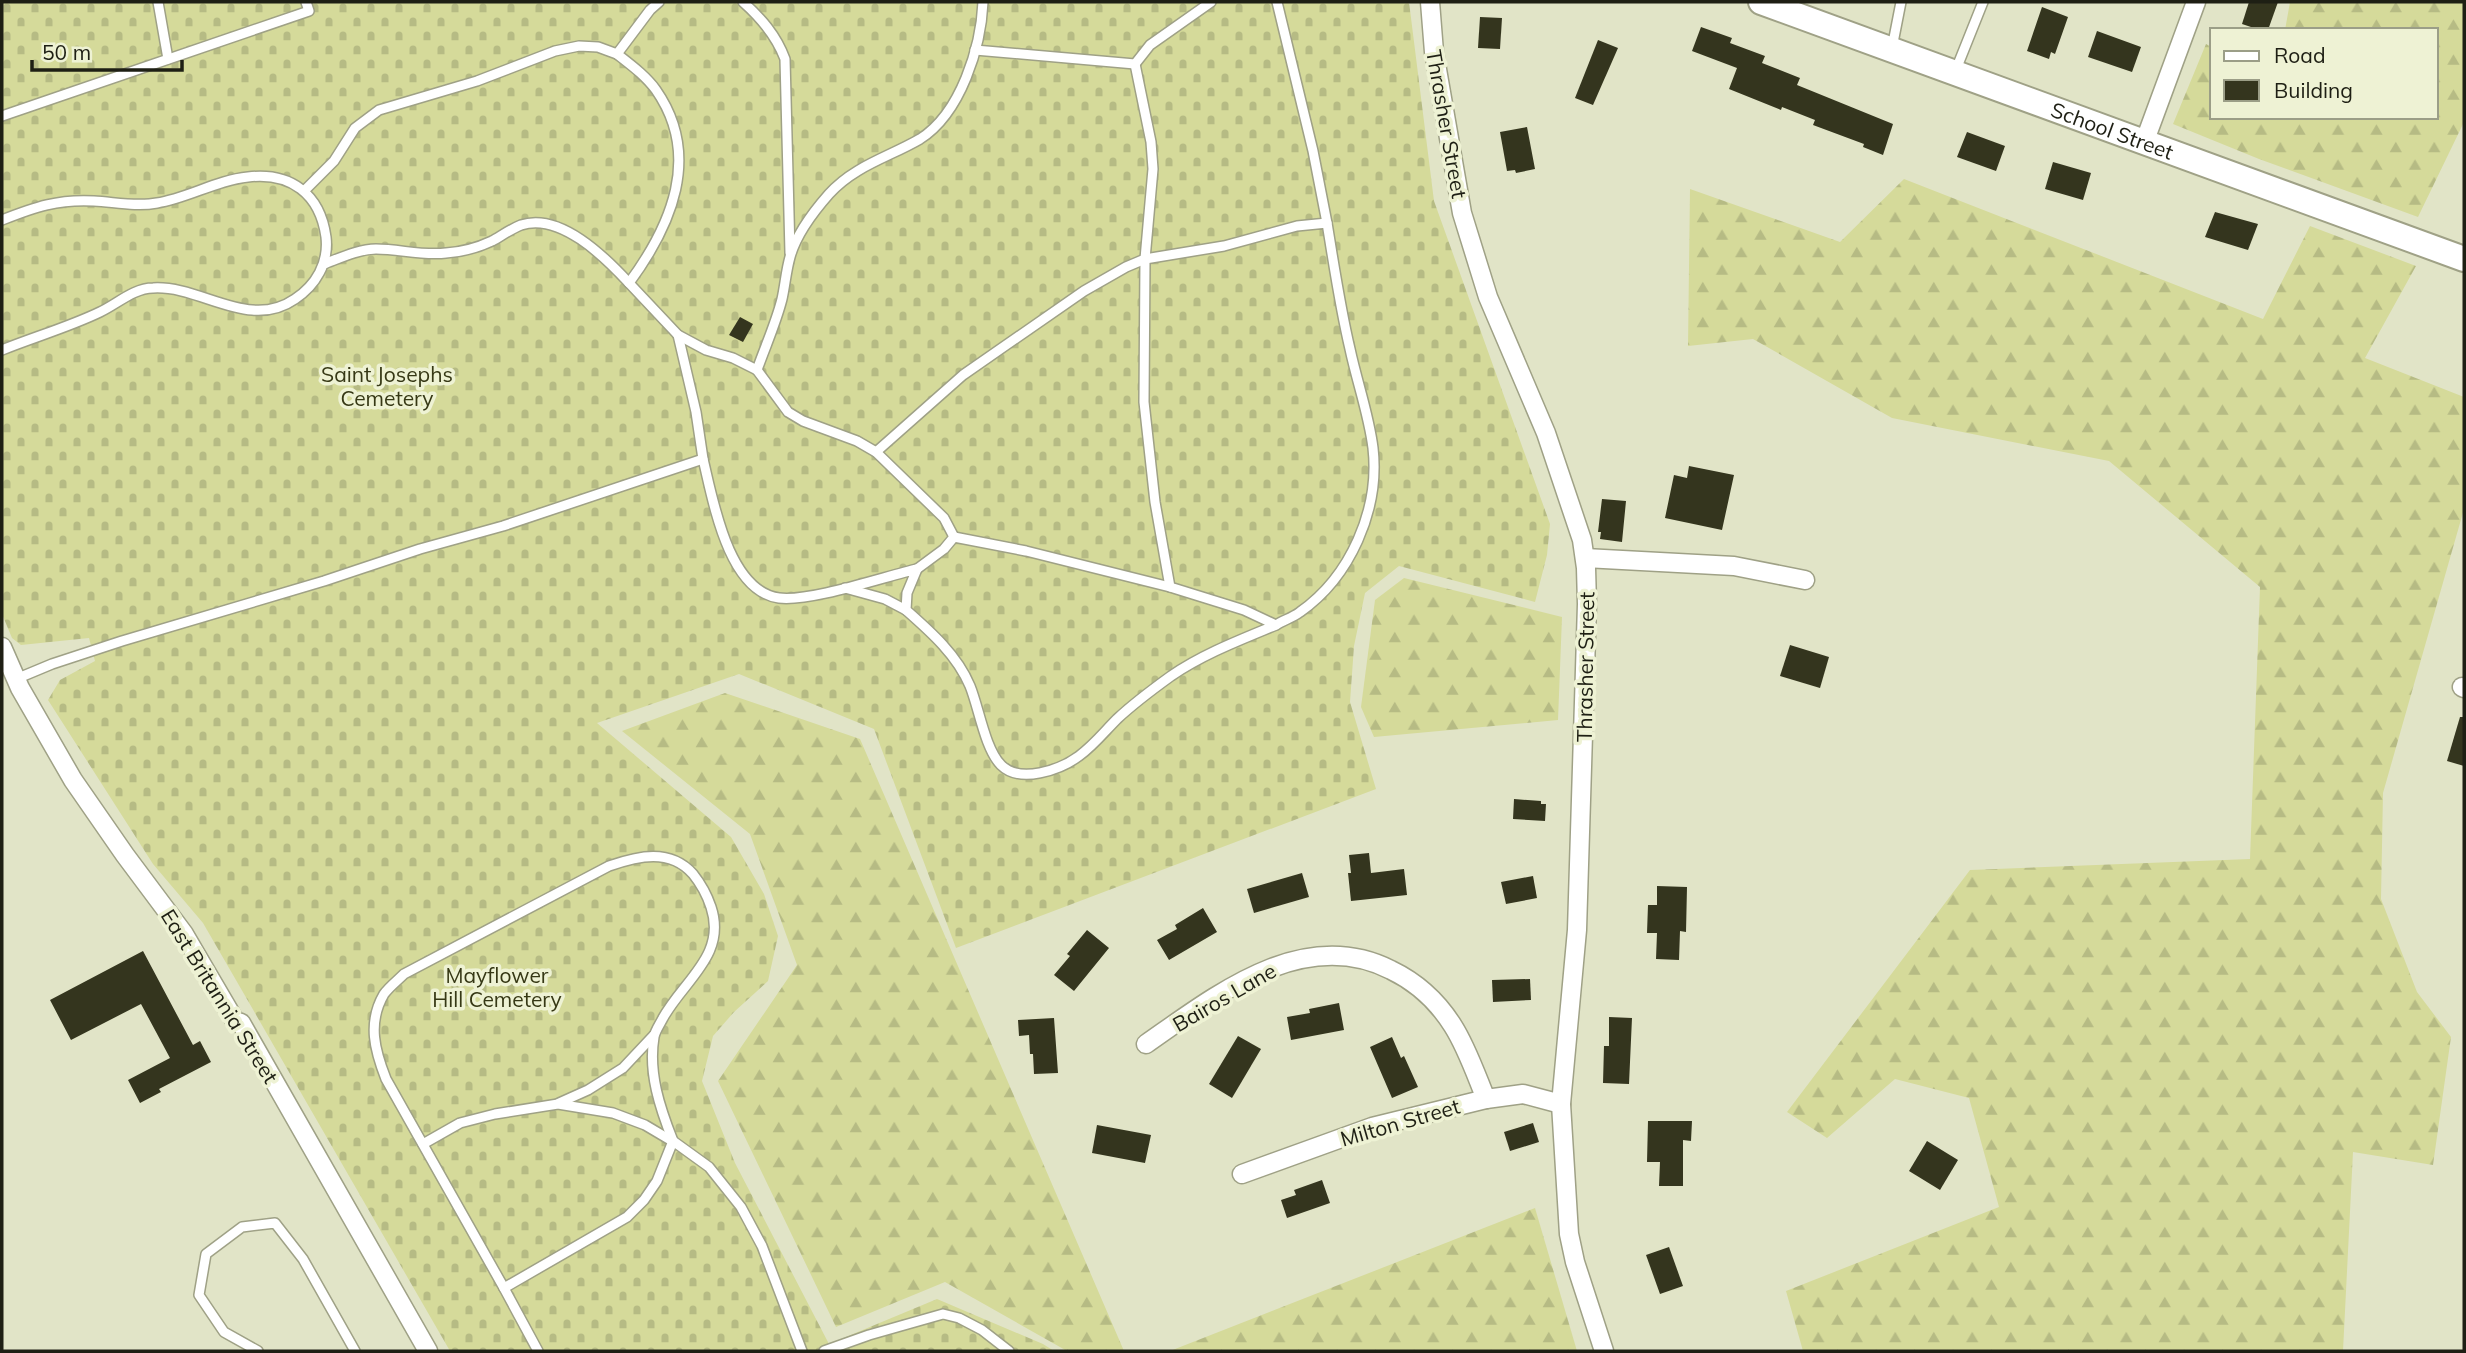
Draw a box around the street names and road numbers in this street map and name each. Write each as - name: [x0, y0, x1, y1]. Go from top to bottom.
- street label: Thrasher Street: [1421, 48, 1473, 200]
- street label: School Street: [2047, 96, 2177, 165]
- street label: Thrasher Street: [1571, 592, 1599, 742]
- street label: East Britannia Street: [156, 904, 284, 1088]
- street label: Bairos Lane: [1168, 957, 1280, 1037]
- street label: Milton Street: [1337, 1093, 1463, 1151]

